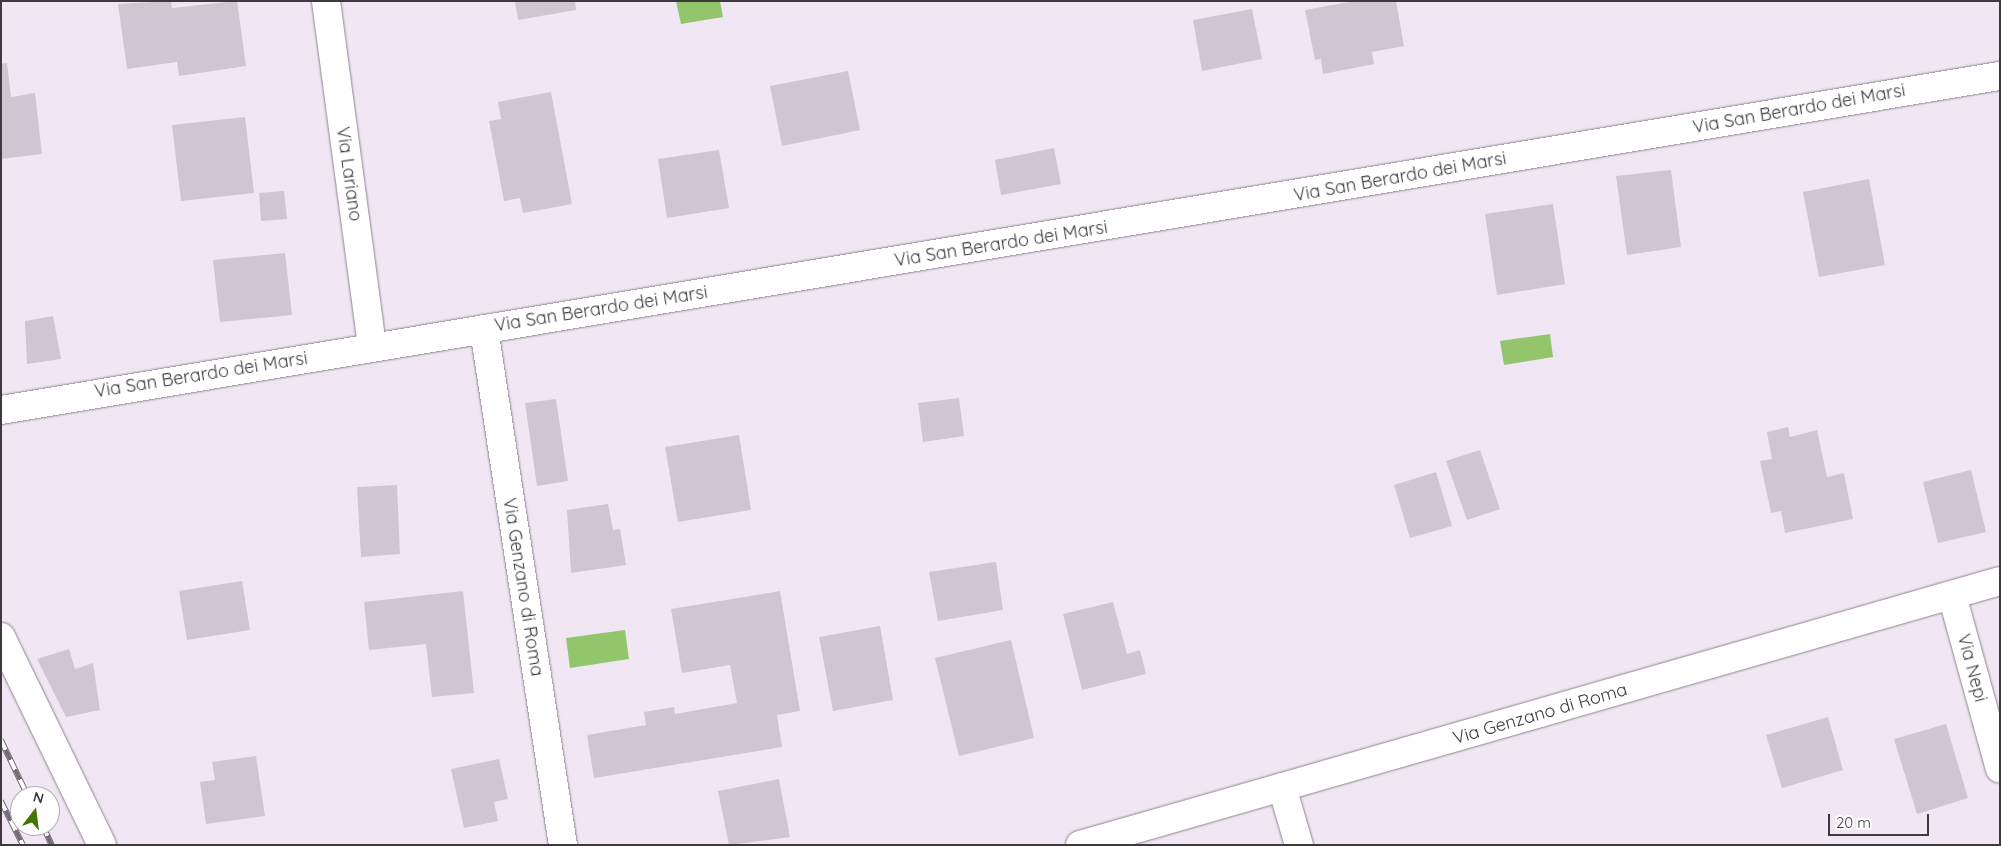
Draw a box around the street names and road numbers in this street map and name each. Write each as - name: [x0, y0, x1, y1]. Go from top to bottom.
- street label: Via San Berardo dei Marsi: [1691, 80, 1907, 138]
- street label: Via Lariano: [332, 125, 366, 223]
- street label: Via San Berardo dei Marsi: [1292, 148, 1508, 206]
- street label: Via San Berardo dei Marsi: [893, 216, 1109, 272]
- street label: Via San Berardo dei Marsi: [493, 281, 709, 337]
- street label: Via San Berardo dei Marsi: [93, 347, 309, 403]
- street label: Via Genzano di Roma: [498, 496, 548, 678]
- street label: Via Nepi: [1953, 632, 1991, 704]
- street label: Via Genzano di Roma: [1450, 679, 1630, 749]

